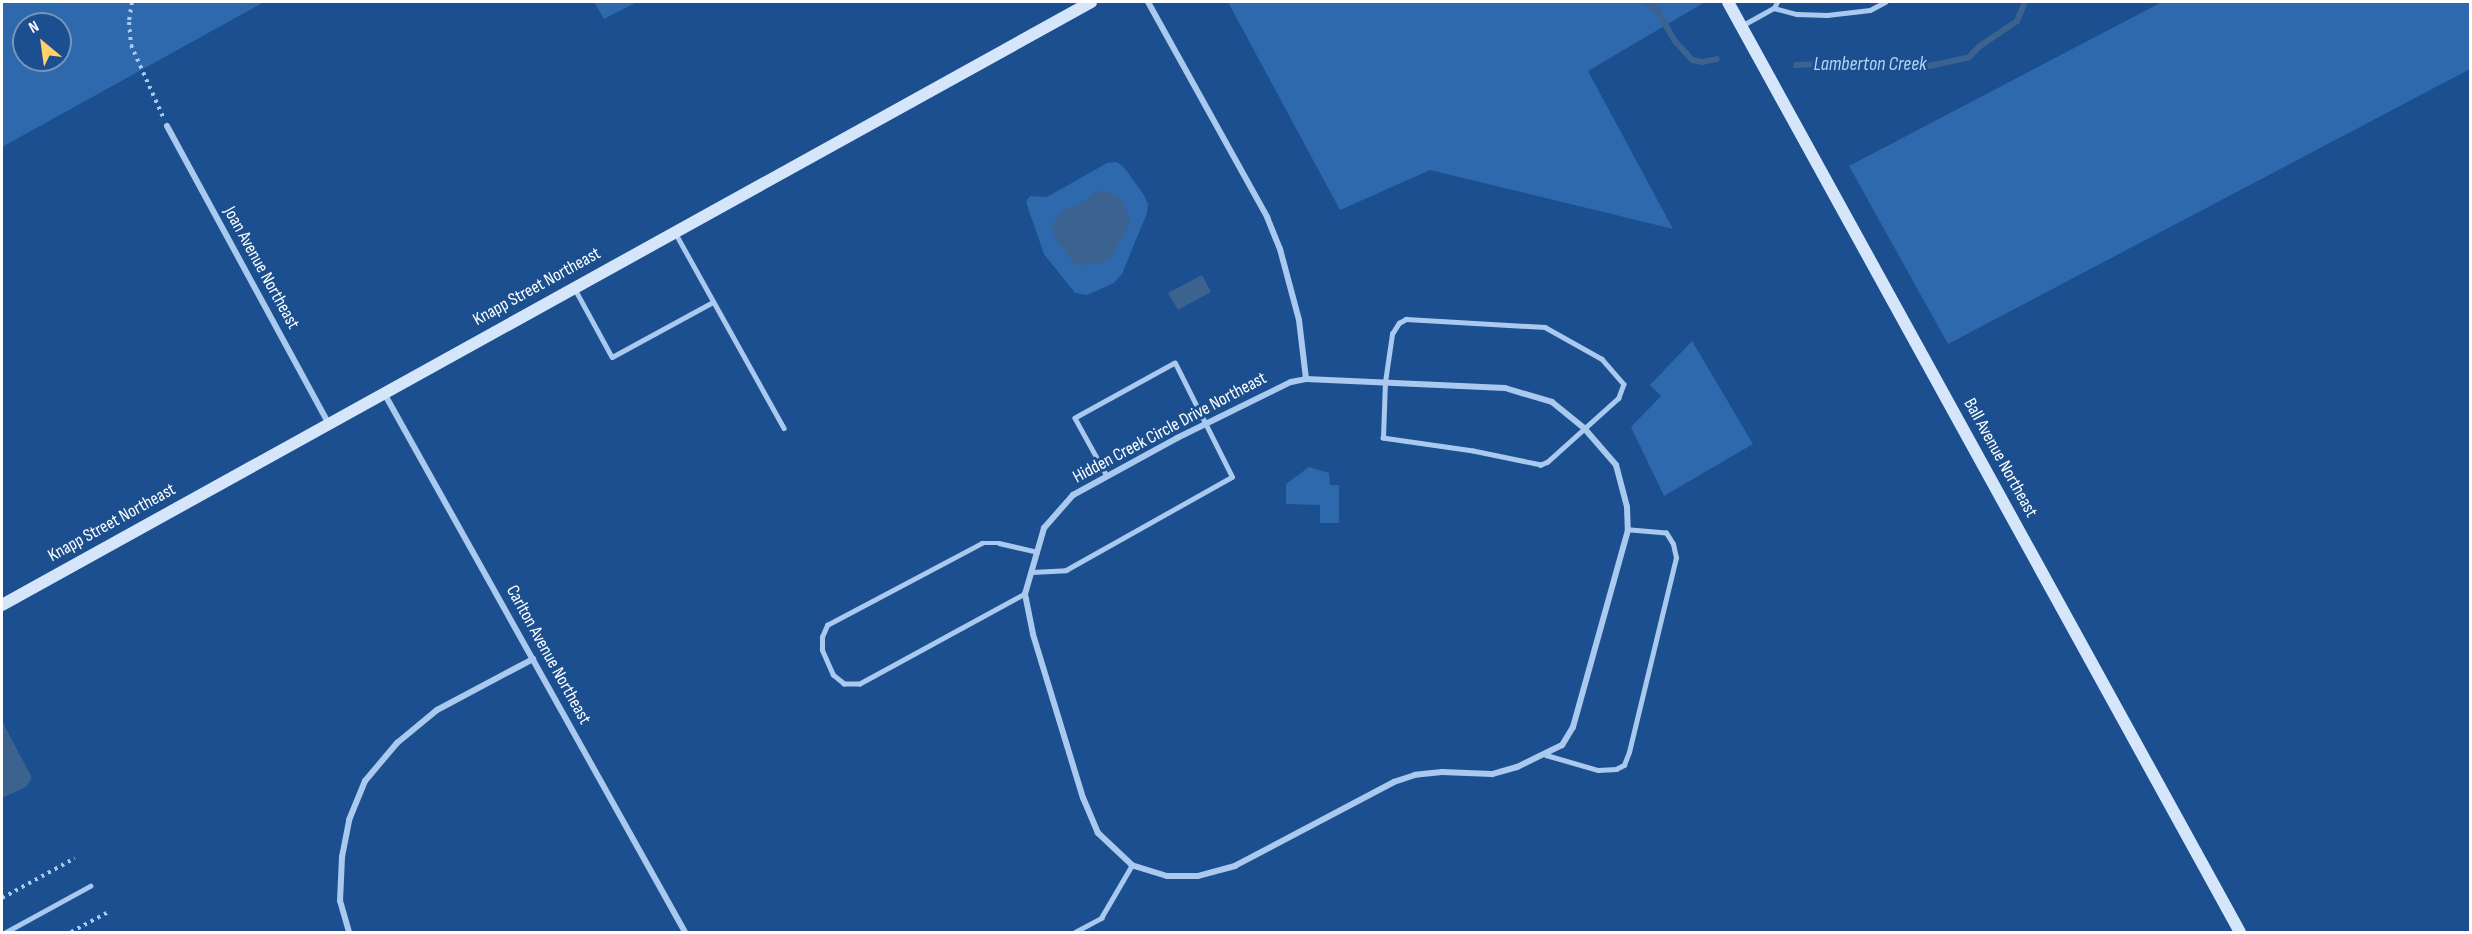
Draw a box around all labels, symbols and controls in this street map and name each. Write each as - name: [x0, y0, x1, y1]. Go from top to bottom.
- north arrow: [12, 12, 72, 72]
- text: N: [26, 17, 42, 38]
- water label: Lamberton Creek: [1814, 52, 1926, 76]
- street label: Joan Avenue Northeast: [218, 203, 304, 333]
- street label: Knapp Street Northeast: [469, 243, 605, 331]
- street label: Hidden Creek Circle Drive Northeast: [1069, 368, 1271, 488]
- street label: Ball Avenue Northeast: [1958, 395, 2042, 521]
- street label: Knapp Street Northeast: [44, 479, 180, 567]
- street label: Carlton Avenue Northeast: [501, 582, 595, 728]

